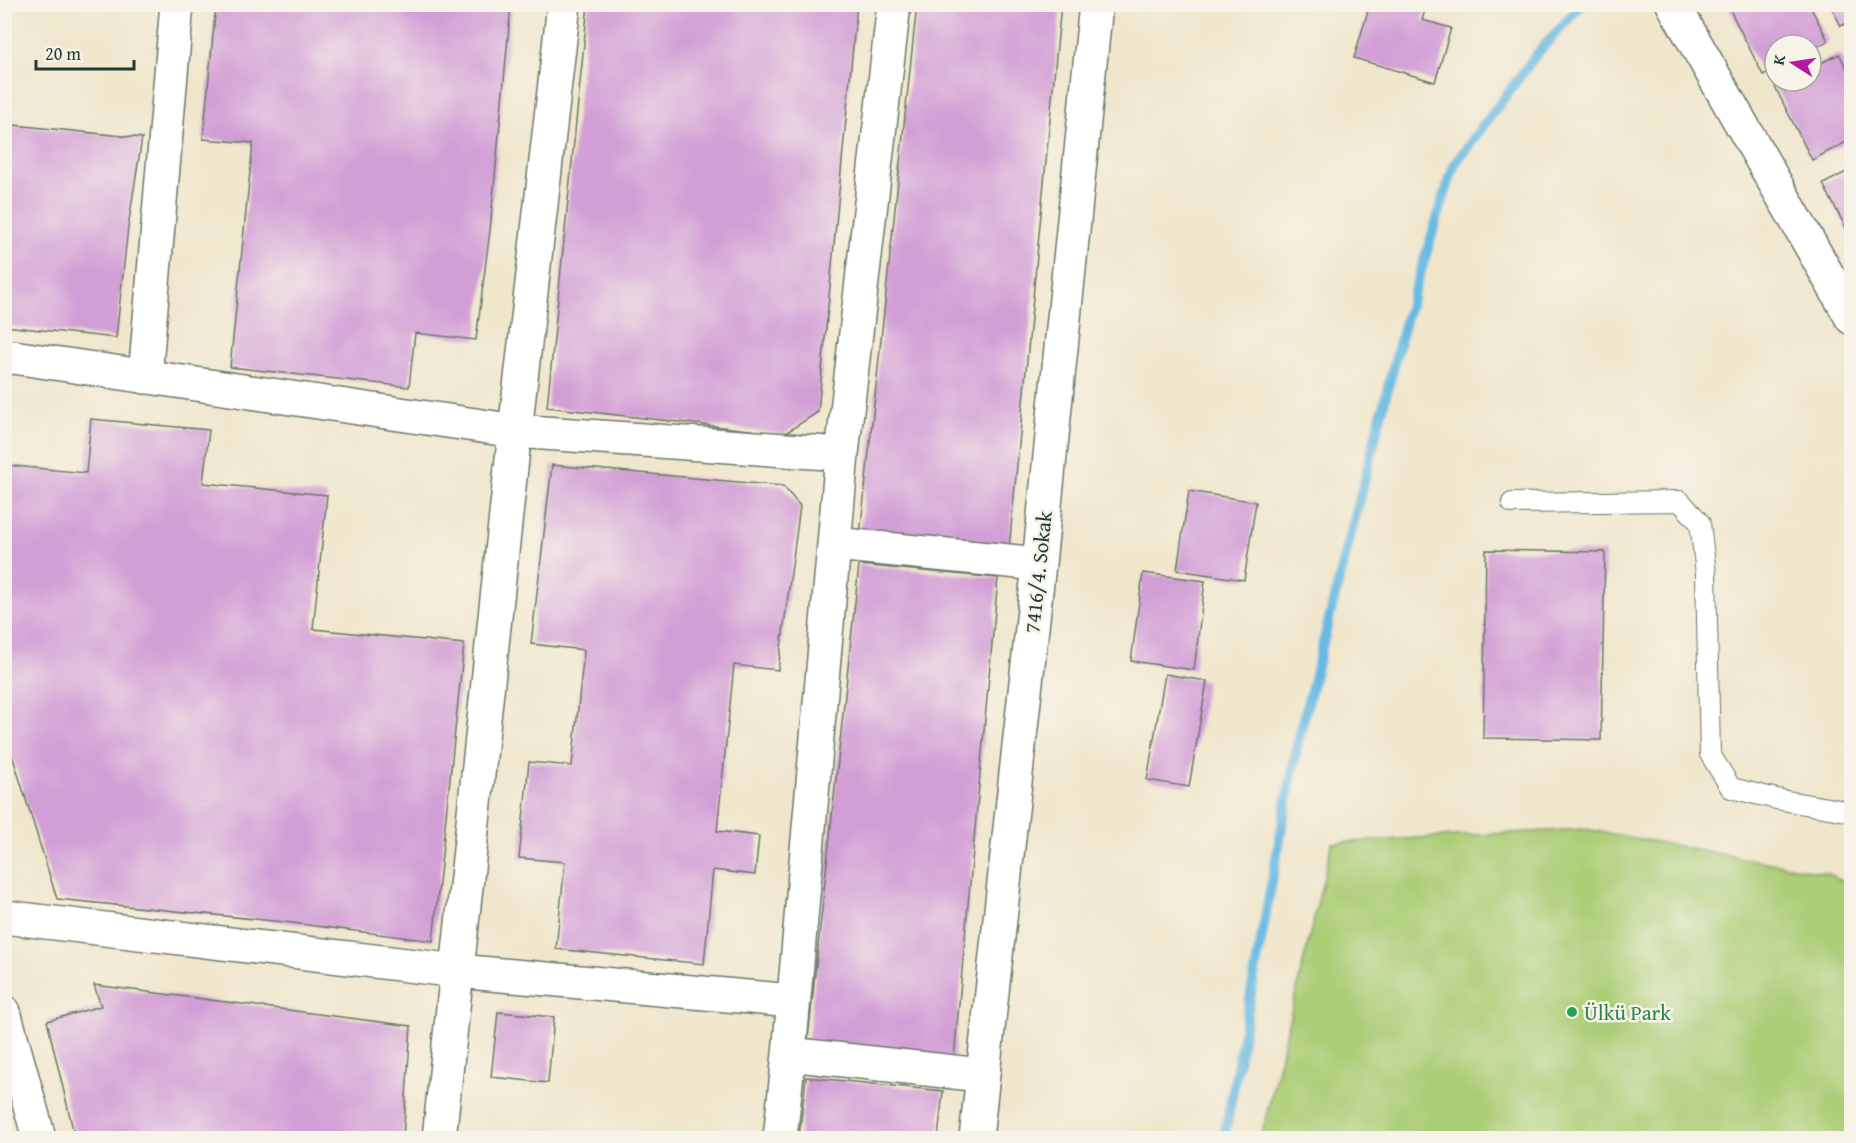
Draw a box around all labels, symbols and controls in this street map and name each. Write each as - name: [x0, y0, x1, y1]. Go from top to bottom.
- scale bar: [36, 33, 134, 71]
- north arrow: [1763, 33, 1823, 93]
- text: 20 m: [45, 40, 81, 67]
- text: K: [1766, 52, 1791, 67]
- street label: 7416/4. Sokak: [1016, 509, 1060, 634]
- place label: Ülkü Park: [1584, 997, 1671, 1028]
- marker: Ülkü Park: [1565, 1005, 1579, 1019]

